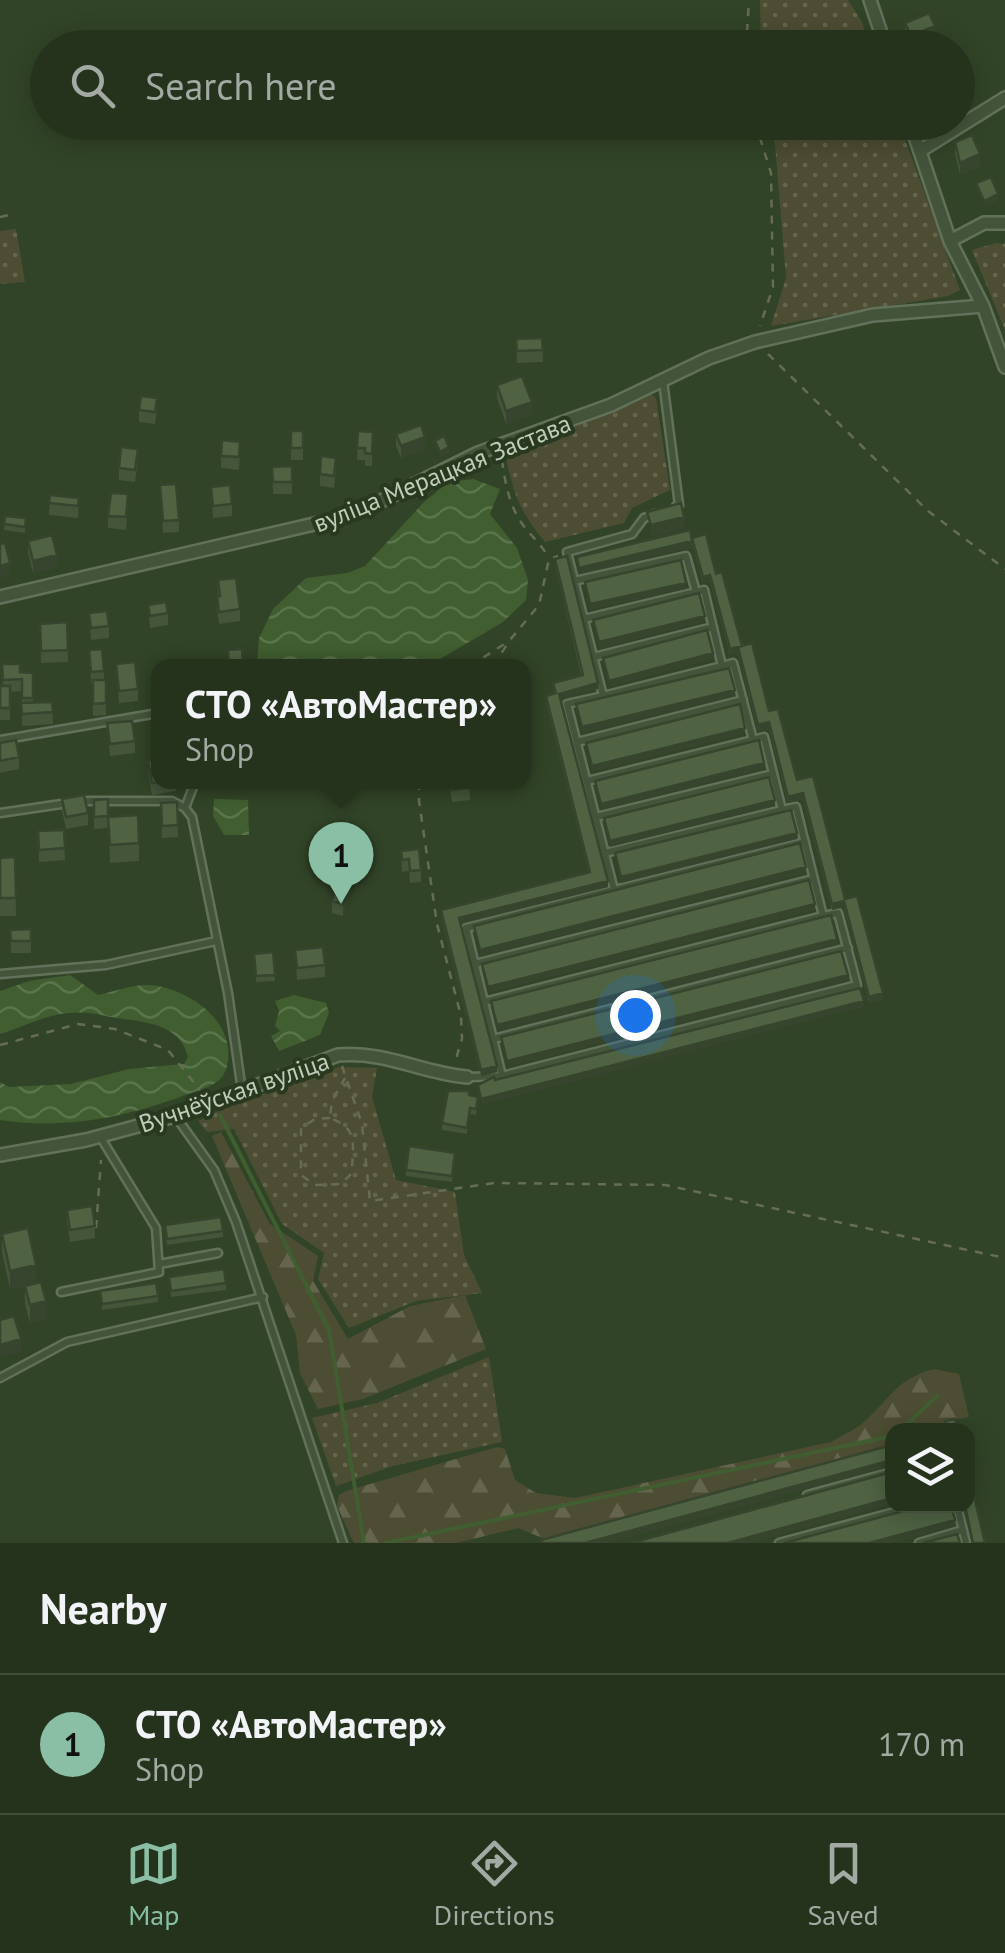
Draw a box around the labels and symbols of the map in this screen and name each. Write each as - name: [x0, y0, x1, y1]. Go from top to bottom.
- street label: вуліца Мерацкая Застава: [309, 407, 575, 539]
- pin: 1: [308, 822, 374, 904]
- your location: [610, 990, 661, 1041]
- street label: Вучнёўская вуліца: [135, 1044, 333, 1140]

